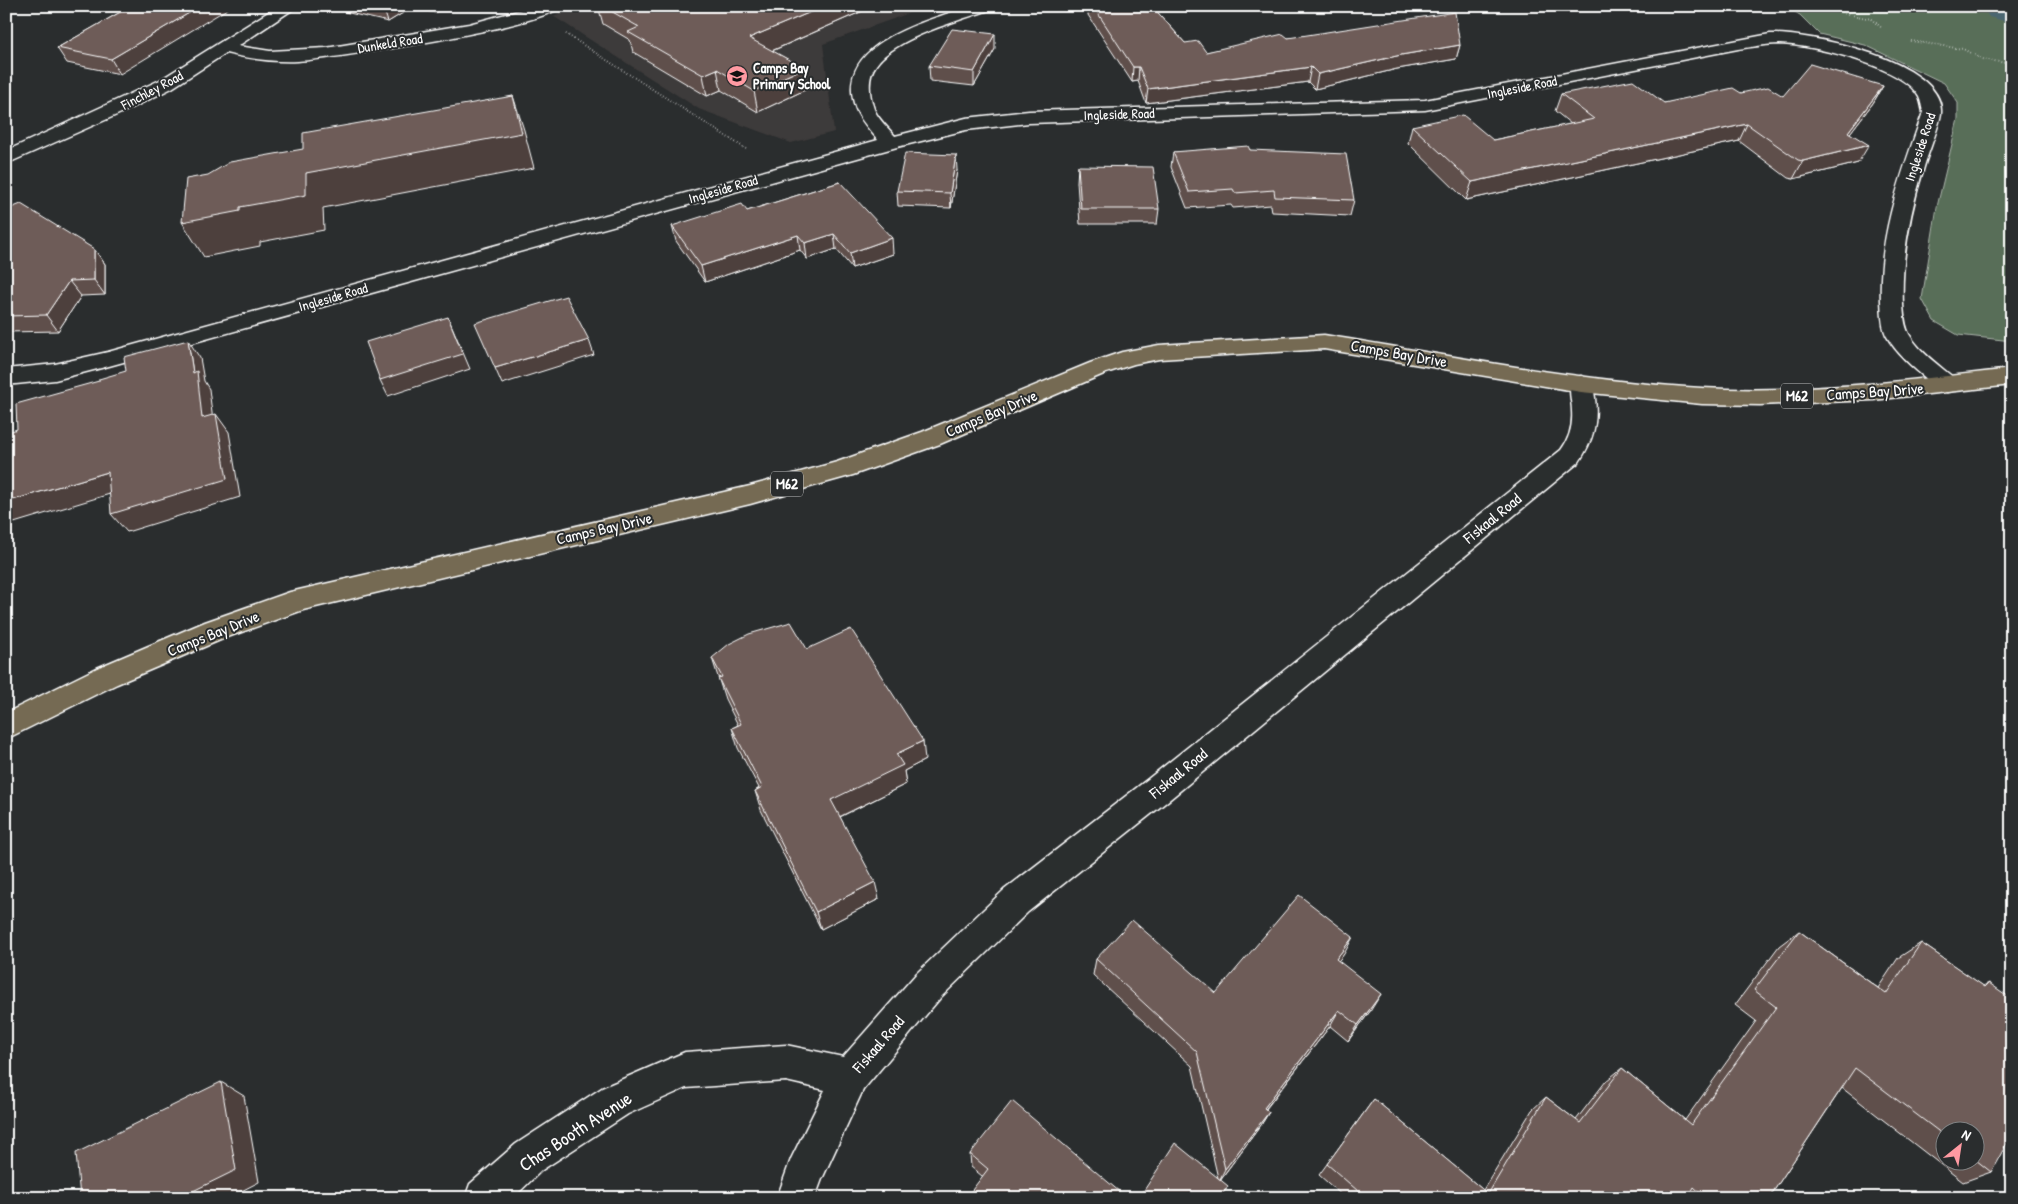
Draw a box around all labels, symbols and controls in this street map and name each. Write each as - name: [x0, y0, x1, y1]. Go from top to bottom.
- street label: Dunkeld Road: [356, 28, 424, 57]
- place label: Camps Bay Primary School: [753, 58, 831, 95]
- school or university icon: Camps Bay Primary School: [725, 64, 749, 88]
- street label: Finchley Road: [117, 65, 187, 115]
- street label: Ingleside Road: [1485, 70, 1559, 104]
- street label: Ingleside Road: [1083, 103, 1155, 125]
- street label: Ingleside Road: [1900, 110, 1941, 184]
- street label: Ingleside Road: [686, 169, 760, 208]
- street label: Ingleside Road: [296, 277, 370, 316]
- street label: Camps Bay Drive: [1349, 334, 1450, 372]
- street label: Camps Bay Drive: [1826, 377, 1925, 405]
- street label: Camps Bay Drive: [942, 384, 1041, 442]
- road number: M62: [1781, 384, 1813, 408]
- road number: M62: [771, 472, 803, 496]
- street label: Fiskaal Road: [1457, 488, 1526, 549]
- street label: Camps Bay Drive: [554, 506, 655, 550]
- street label: Camps Bay Drive: [164, 604, 263, 661]
- street label: Fiskaal Road: [1143, 743, 1212, 804]
- street label: Fiskaal Road: [846, 1011, 909, 1078]
- street label: Chas Booth Avenue: [514, 1085, 637, 1177]
- north arrow: [1936, 1122, 1986, 1172]
- text: N: [1959, 1124, 1975, 1145]

